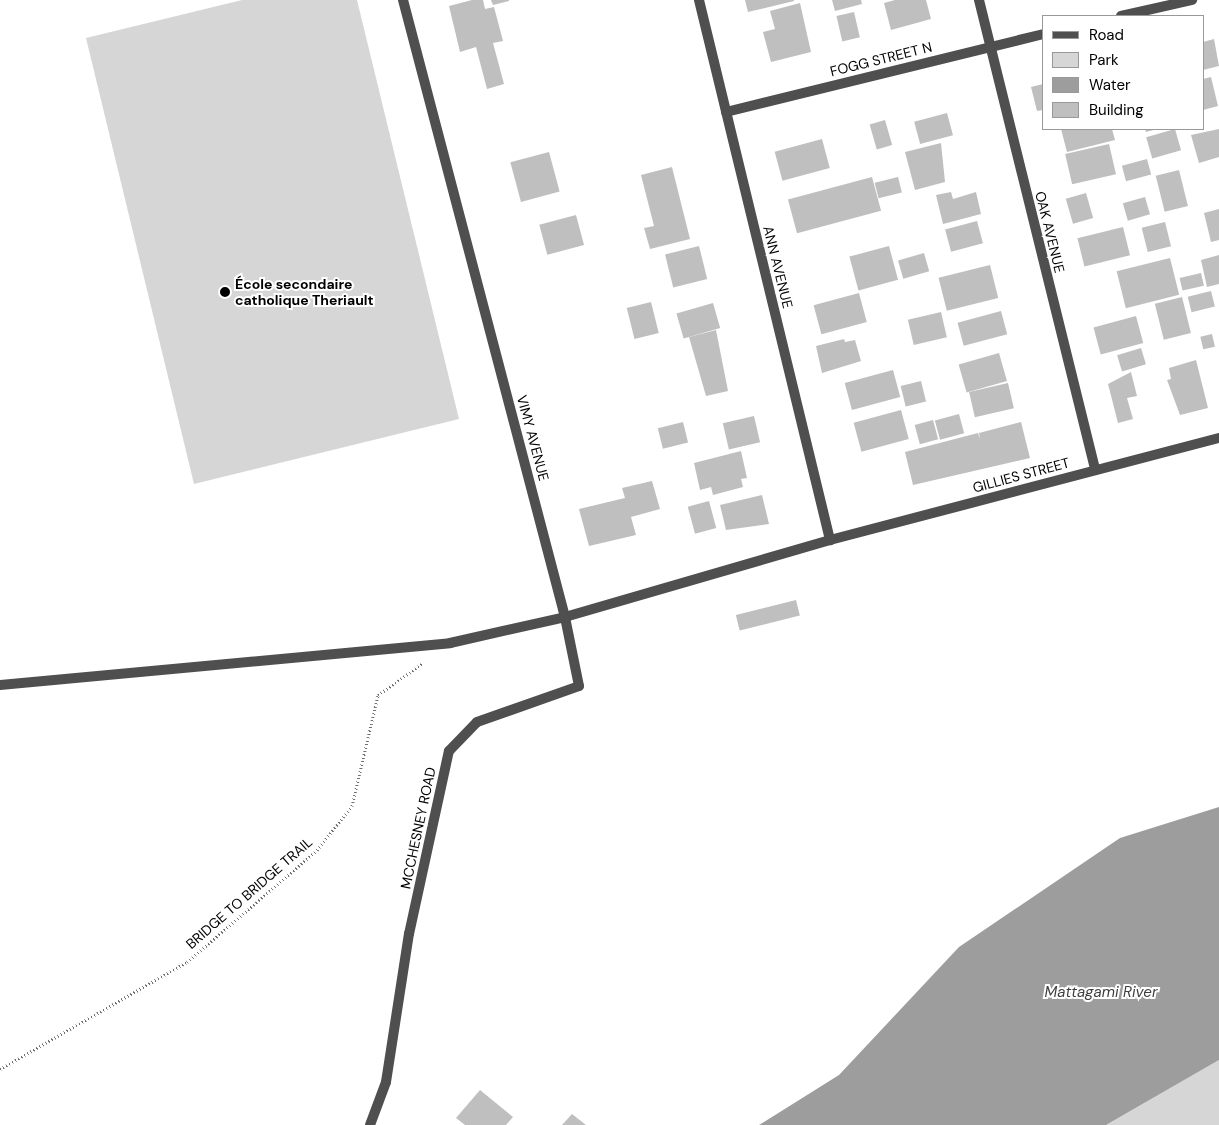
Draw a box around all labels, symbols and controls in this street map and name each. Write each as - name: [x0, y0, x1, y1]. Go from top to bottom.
- legend: [1042, 15, 1204, 130]
- text: Road: [1089, 25, 1124, 45]
- street label: FOGG STREET N: [828, 38, 934, 80]
- text: Park: [1089, 50, 1119, 70]
- text: Water: [1089, 75, 1130, 95]
- text: Building: [1089, 100, 1144, 120]
- street label: OAK AVENUE: [1032, 190, 1068, 274]
- street label: ANN AVENUE: [760, 224, 796, 310]
- place label: École secondaire catholique Theriault: [235, 276, 374, 308]
- marker: École secondaire catholique Theriault: [219, 286, 231, 298]
- street label: VIMY AVENUE: [513, 393, 553, 483]
- street label: GILLIES STREET: [971, 454, 1071, 496]
- street label: MCCHESNEY ROAD: [397, 765, 439, 891]
- street label: BRIDGE TO BRIDGE TRAIL: [182, 834, 316, 952]
- water label: Mattagami River: [1045, 984, 1157, 1002]

